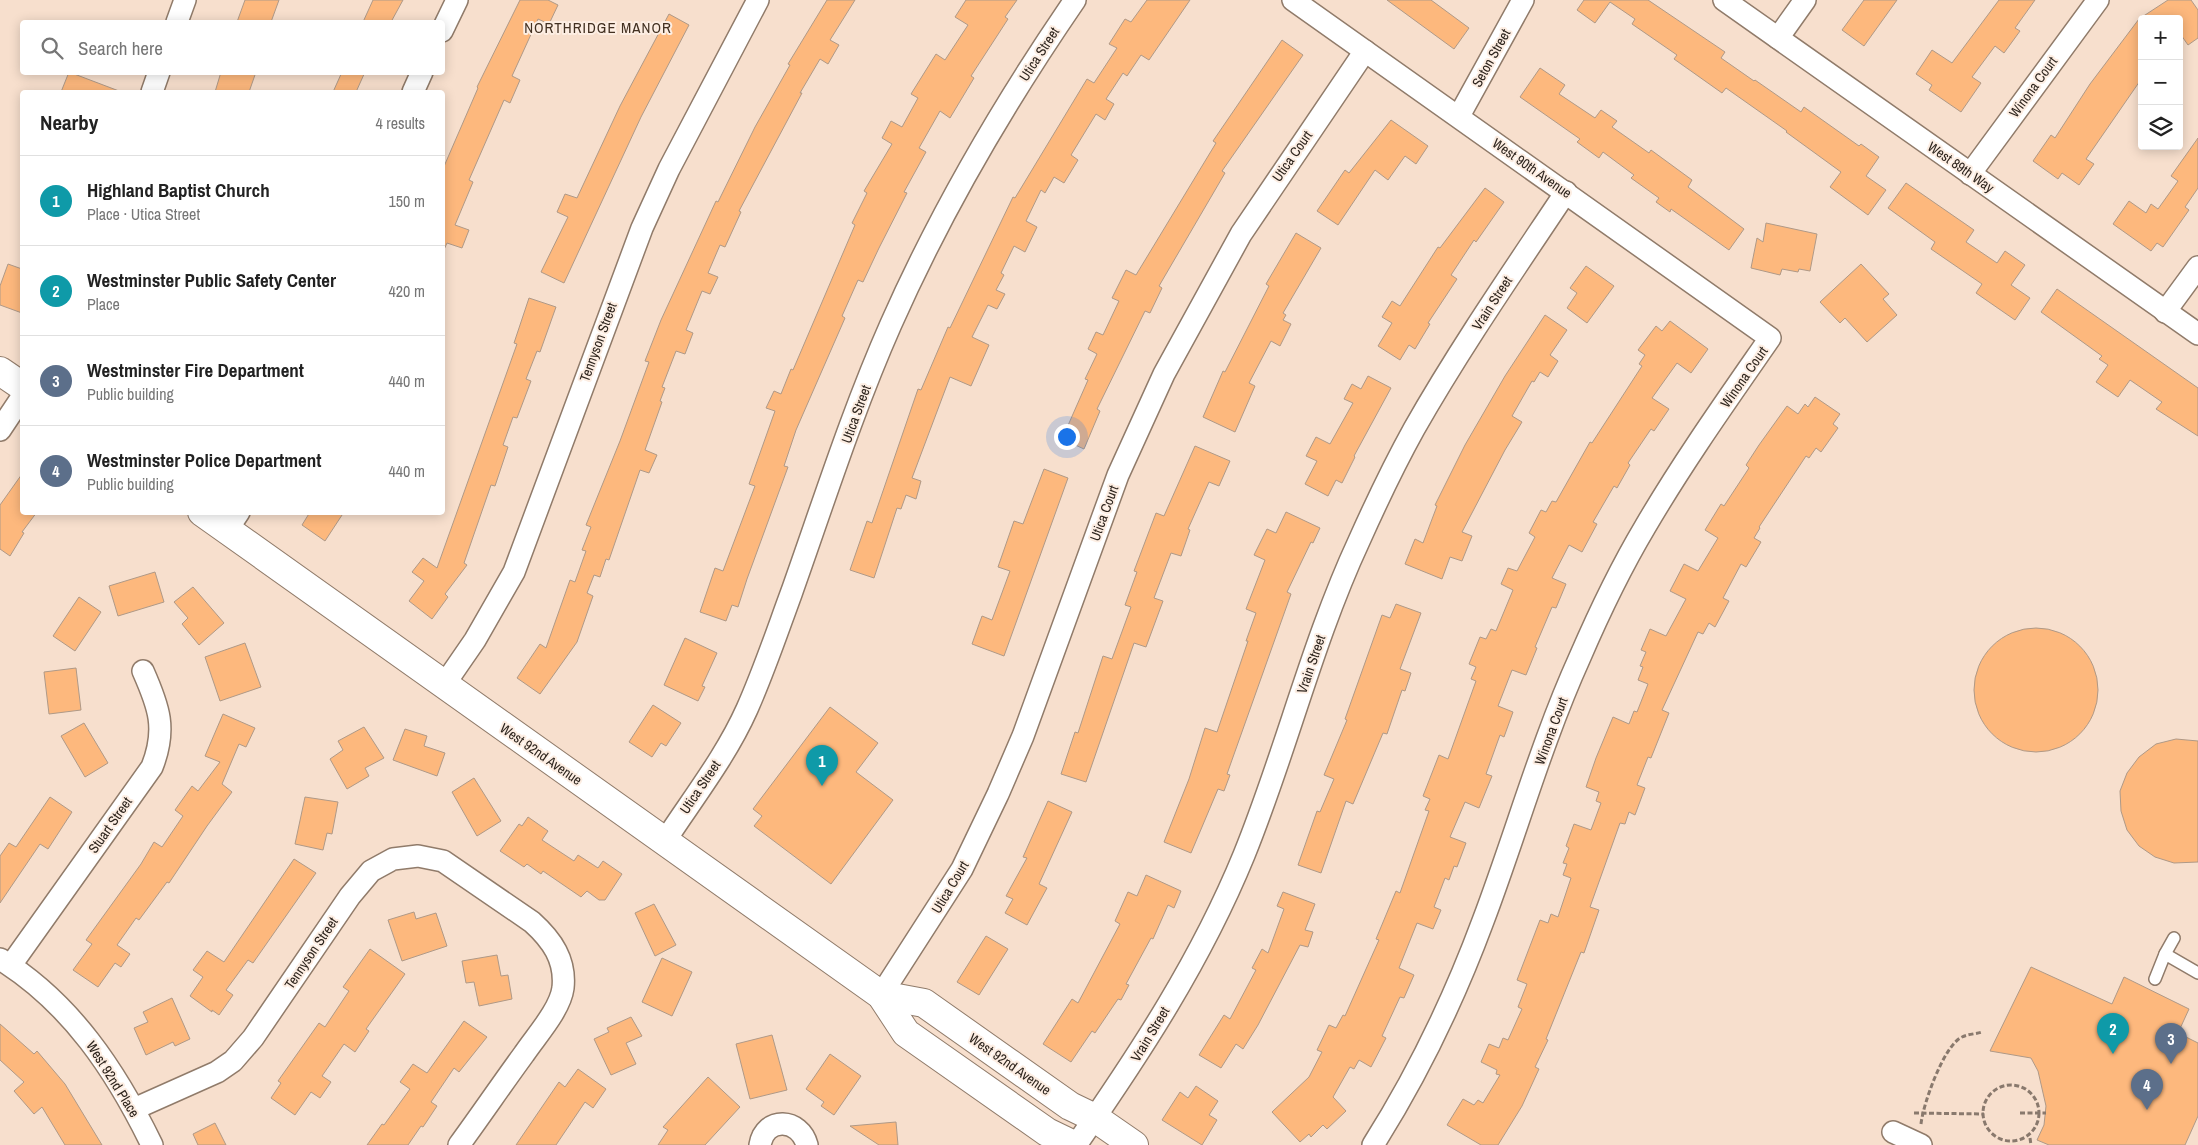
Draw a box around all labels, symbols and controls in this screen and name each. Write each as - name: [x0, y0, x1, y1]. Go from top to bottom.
- map controls: [2138, 15, 2183, 150]
- button: +: [2138, 15, 2183, 60]
- district label: NORTHRIDGE MANOR: [524, 17, 672, 38]
- search box: [20, 20, 445, 75]
- street label: Utica Street: [1015, 24, 1063, 84]
- street label: Seton Street: [1468, 26, 1514, 90]
- icon: search: [38, 34, 66, 62]
- text: Search here: [78, 35, 163, 61]
- street label: Winona Court: [2005, 53, 2061, 121]
- button: −: [2138, 60, 2183, 105]
- button: layers: [2138, 105, 2183, 150]
- text: Nearby: [40, 108, 98, 137]
- text: 4 results: [375, 112, 425, 134]
- street label: Utica Court: [1268, 127, 1316, 185]
- street label: West 90th Avenue: [1489, 134, 1575, 202]
- street label: West 89th Way: [1924, 137, 1998, 197]
- text: Highland Baptist Church: [87, 177, 270, 203]
- text: 1: [52, 190, 60, 212]
- text: 150 m: [389, 190, 425, 212]
- text: Place · Utica Street: [87, 203, 200, 225]
- text: Westminster Public Safety Center: [87, 267, 336, 293]
- street label: Vrain Street: [1468, 273, 1516, 333]
- text: 2: [52, 280, 60, 302]
- text: 420 m: [389, 280, 425, 302]
- text: Place: [87, 293, 120, 315]
- street label: Tennyson Street: [575, 300, 621, 384]
- street label: Winona Court: [1716, 343, 1772, 411]
- text: Westminster Fire Department: [87, 357, 304, 383]
- text: 3: [52, 370, 60, 392]
- text: 440 m: [389, 370, 425, 392]
- street label: Utica Street: [837, 382, 875, 446]
- text: Public building: [87, 383, 174, 405]
- your location: [1054, 424, 1080, 450]
- text: Westminster Police Department: [87, 447, 321, 473]
- text: 4: [52, 460, 60, 482]
- text: 440 m: [389, 460, 425, 482]
- text: Public building: [87, 473, 174, 495]
- street label: Utica Court: [1086, 483, 1122, 543]
- street label: Vrain Street: [1293, 632, 1329, 696]
- street label: Winona Court: [1530, 695, 1572, 767]
- street label: West 92nd Avenue: [497, 719, 585, 789]
- pin: 1: [806, 745, 838, 786]
- street label: Utica Street: [676, 757, 724, 817]
- street label: Stuart Street: [84, 793, 136, 857]
- street label: Utica Court: [927, 857, 973, 917]
- street label: Tennyson Street: [280, 914, 342, 992]
- street label: Vrain Street: [1127, 1003, 1173, 1065]
- pin: 2: [2097, 1013, 2129, 1054]
- pin: 3: [2155, 1023, 2187, 1064]
- street label: West 92nd Avenue: [966, 1029, 1054, 1099]
- street label: West 92nd Place: [82, 1038, 144, 1120]
- pin: 4: [2131, 1069, 2163, 1110]

